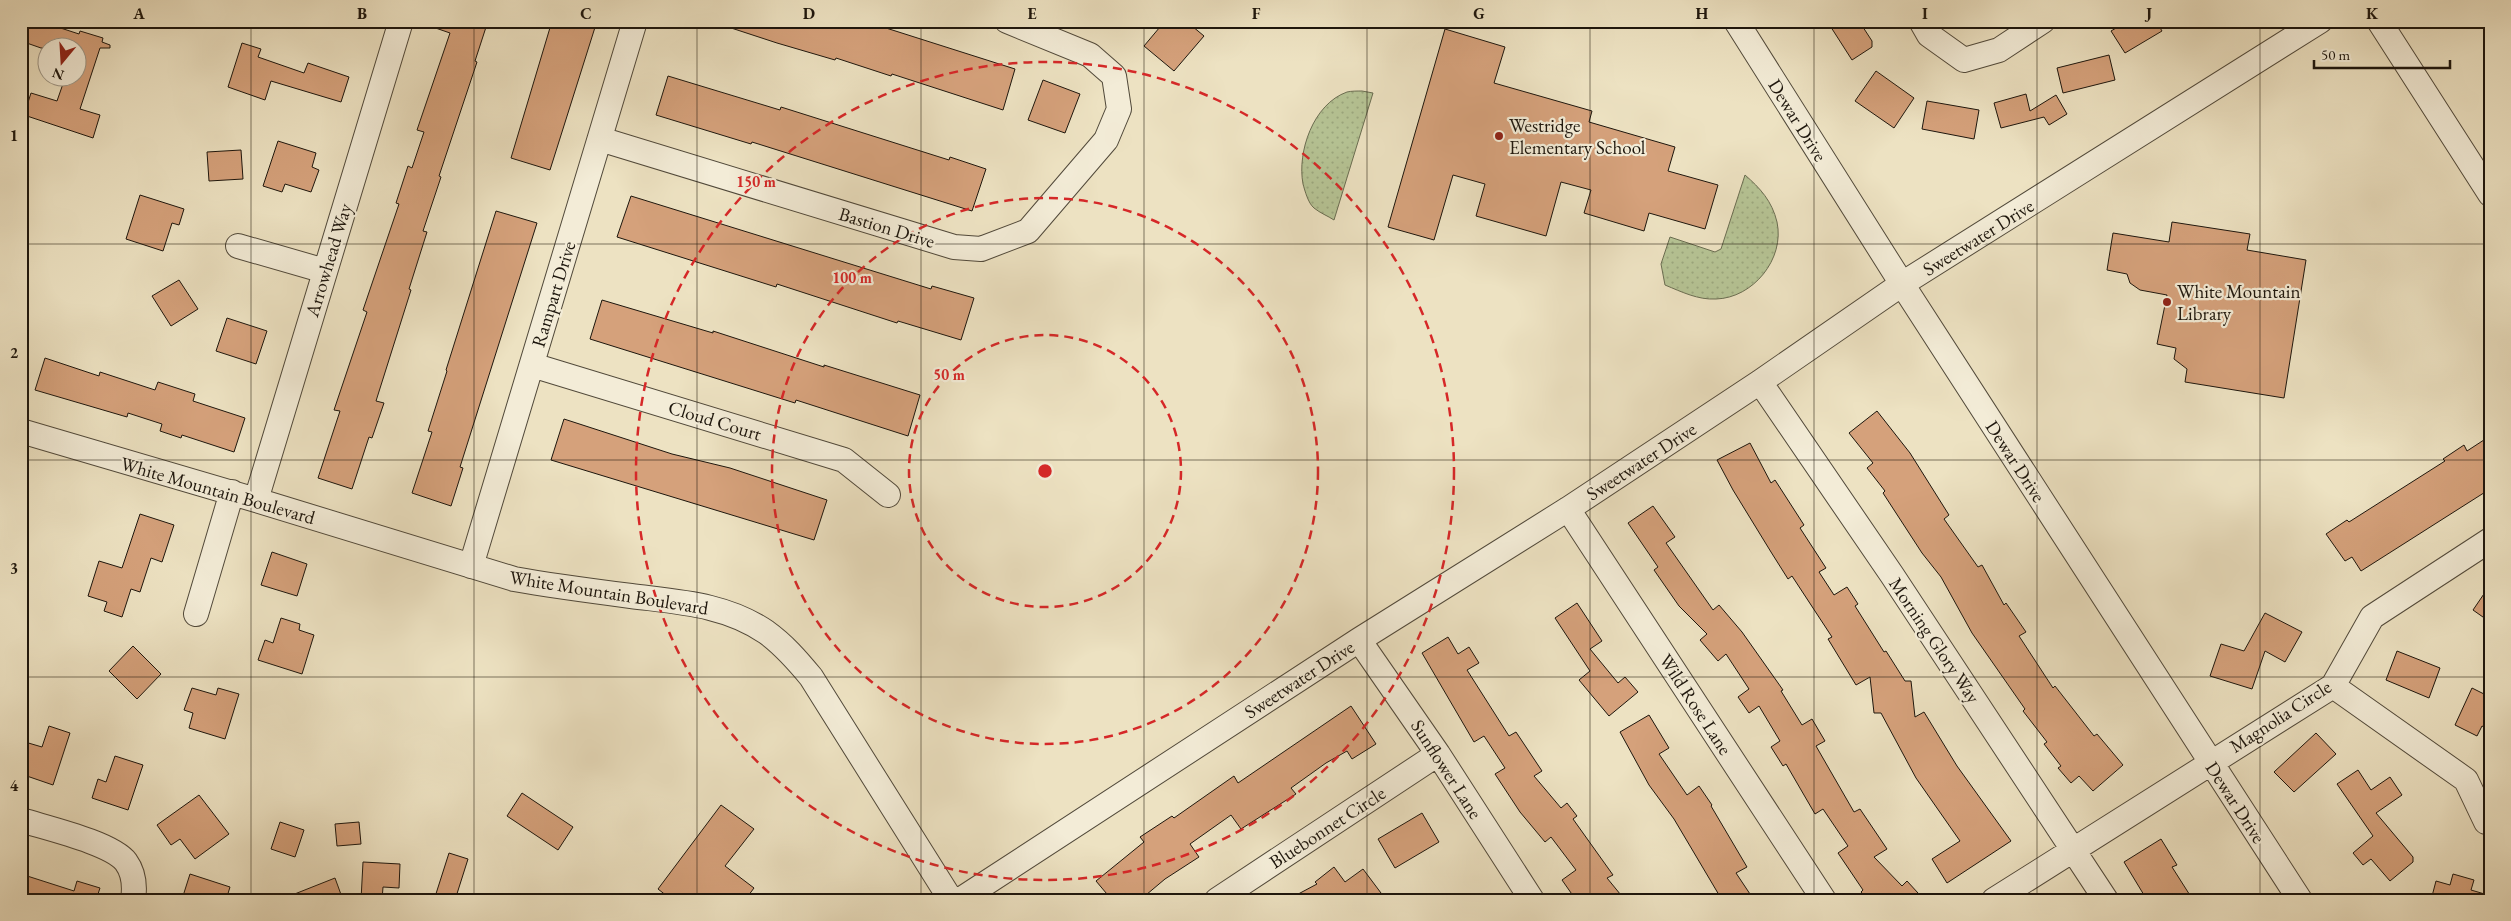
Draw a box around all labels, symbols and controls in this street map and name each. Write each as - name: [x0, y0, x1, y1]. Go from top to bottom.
- text: A: [132, 3, 145, 24]
- text: B: [357, 3, 367, 24]
- text: C: [580, 3, 592, 24]
- text: D: [803, 3, 815, 24]
- text: E: [1027, 3, 1037, 24]
- text: F: [1252, 3, 1261, 24]
- text: G: [1473, 3, 1485, 24]
- text: H: [1696, 3, 1709, 24]
- text: I: [1922, 3, 1928, 24]
- text: J: [2144, 3, 2152, 24]
- text: K: [2366, 3, 2379, 24]
- north arrow: [38, 38, 88, 88]
- scale bar: [2314, 38, 2450, 70]
- text: 50 m: [2321, 45, 2350, 64]
- text: N: [49, 64, 66, 85]
- street label: Dewar Drive: [1762, 74, 1833, 166]
- place label: Westridge Elementary School: [1509, 113, 1646, 160]
- text: 1: [10, 125, 18, 146]
- marker: Westridge Elementary School: [1493, 130, 1505, 142]
- text: 150 m: [736, 172, 776, 191]
- street label: Sweetwater Drive: [1918, 193, 2038, 282]
- street label: Arrowhead Way: [299, 200, 358, 321]
- street label: Bastion Drive: [836, 201, 938, 254]
- street label: Rampart Drive: [525, 238, 581, 350]
- text: 100 m: [832, 268, 872, 287]
- place label: White Mountain Library: [2177, 279, 2300, 326]
- marker: White Mountain Library: [2161, 296, 2173, 308]
- text: 2: [10, 342, 19, 363]
- text: 50 m: [933, 365, 965, 384]
- street label: Cloud Court: [665, 394, 764, 446]
- street label: Dewar Drive: [1980, 416, 2051, 507]
- street label: Sweetwater Drive: [1581, 417, 1701, 506]
- street label: White Mountain Boulevard: [118, 451, 318, 530]
- centre of rings: [1036, 462, 1054, 480]
- text: 3: [10, 558, 18, 579]
- street label: White Mountain Boulevard: [508, 564, 711, 621]
- street label: Morning Glory Way: [1883, 572, 1986, 709]
- street label: Sweetwater Drive: [1239, 635, 1359, 724]
- street label: Wild Rose Lane: [1653, 649, 1738, 760]
- street label: Magnolia Circle: [2225, 674, 2336, 759]
- street label: Sunflower Lane: [1405, 715, 1488, 824]
- street label: Dewar Drive: [2200, 757, 2271, 848]
- text: 4: [10, 775, 19, 796]
- street label: Bluebonnet Circle: [1264, 781, 1390, 874]

